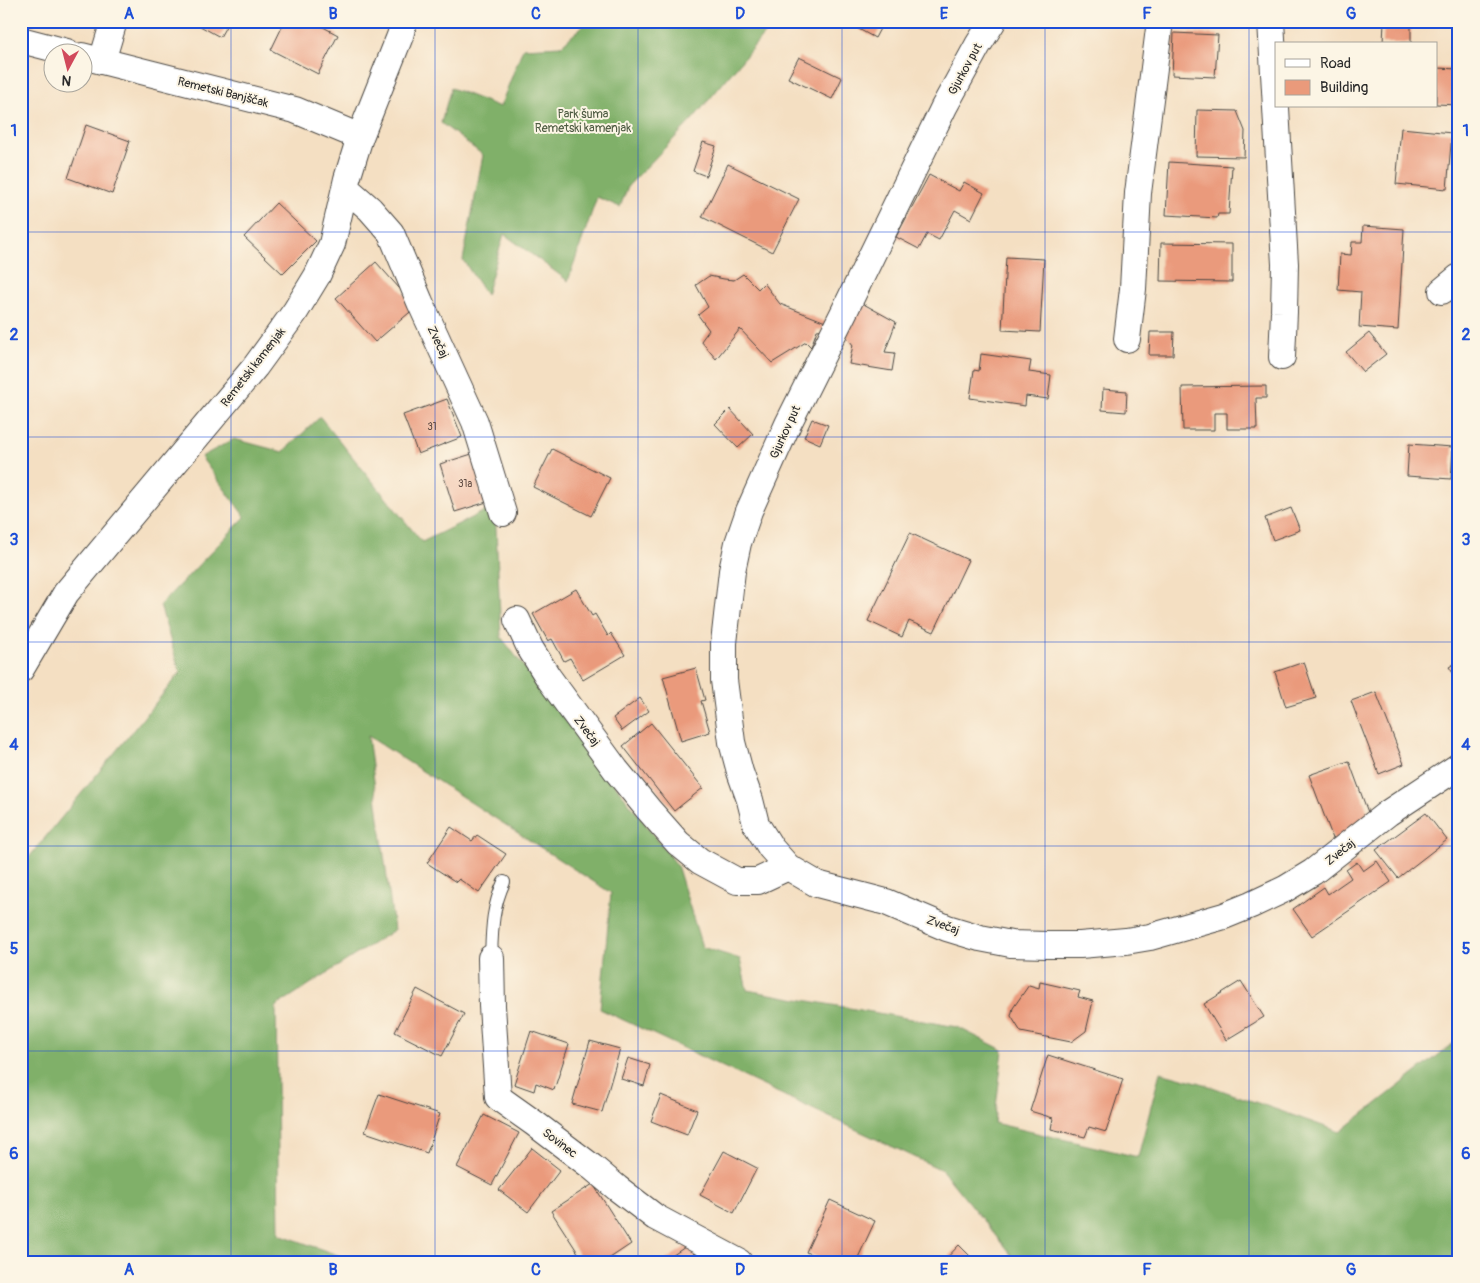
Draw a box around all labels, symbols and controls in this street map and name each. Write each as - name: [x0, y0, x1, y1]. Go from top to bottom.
- text: A: [124, 4, 135, 24]
- text: B: [328, 4, 338, 24]
- text: C: [531, 4, 541, 24]
- text: D: [735, 4, 745, 24]
- text: E: [940, 4, 949, 24]
- text: F: [1142, 4, 1152, 24]
- text: G: [1346, 4, 1357, 24]
- street label: Gjurkov put: [945, 41, 986, 98]
- north arrow: [42, 42, 92, 92]
- legend: [1275, 42, 1438, 108]
- text: Road: [1320, 54, 1351, 73]
- text: N: [61, 71, 72, 89]
- street label: Remetski Banjščak: [176, 74, 270, 111]
- text: Building: [1320, 78, 1368, 97]
- park label: Park šuma Remetski kamenjak: [535, 107, 631, 136]
- text: 1: [11, 121, 17, 141]
- text: 1: [1463, 121, 1469, 141]
- street label: Zvečaj: [424, 324, 452, 361]
- text: 2: [10, 325, 19, 345]
- street label: Remetski kamenjak: [218, 325, 289, 410]
- text: 2: [1462, 325, 1471, 345]
- street label: Gjurkov put: [767, 403, 804, 461]
- house number: 31: [427, 421, 437, 433]
- house number: 31a: [458, 478, 472, 490]
- text: 3: [10, 530, 19, 550]
- text: 3: [1462, 530, 1471, 550]
- street label: Zvečaj: [570, 713, 603, 750]
- text: 4: [9, 735, 19, 755]
- text: 4: [1461, 735, 1471, 755]
- street label: Zvečaj: [1322, 836, 1358, 869]
- street label: Zvečaj: [924, 913, 962, 938]
- text: 5: [10, 939, 19, 959]
- text: 5: [1462, 939, 1471, 959]
- street label: Sovinec: [539, 1125, 580, 1161]
- text: 6: [9, 1144, 19, 1164]
- text: 6: [1461, 1144, 1471, 1164]
- text: A: [124, 1260, 135, 1280]
- text: B: [328, 1260, 338, 1280]
- text: C: [531, 1260, 541, 1280]
- text: D: [735, 1260, 745, 1280]
- text: E: [940, 1260, 949, 1280]
- text: F: [1142, 1260, 1152, 1280]
- text: G: [1346, 1260, 1357, 1280]

